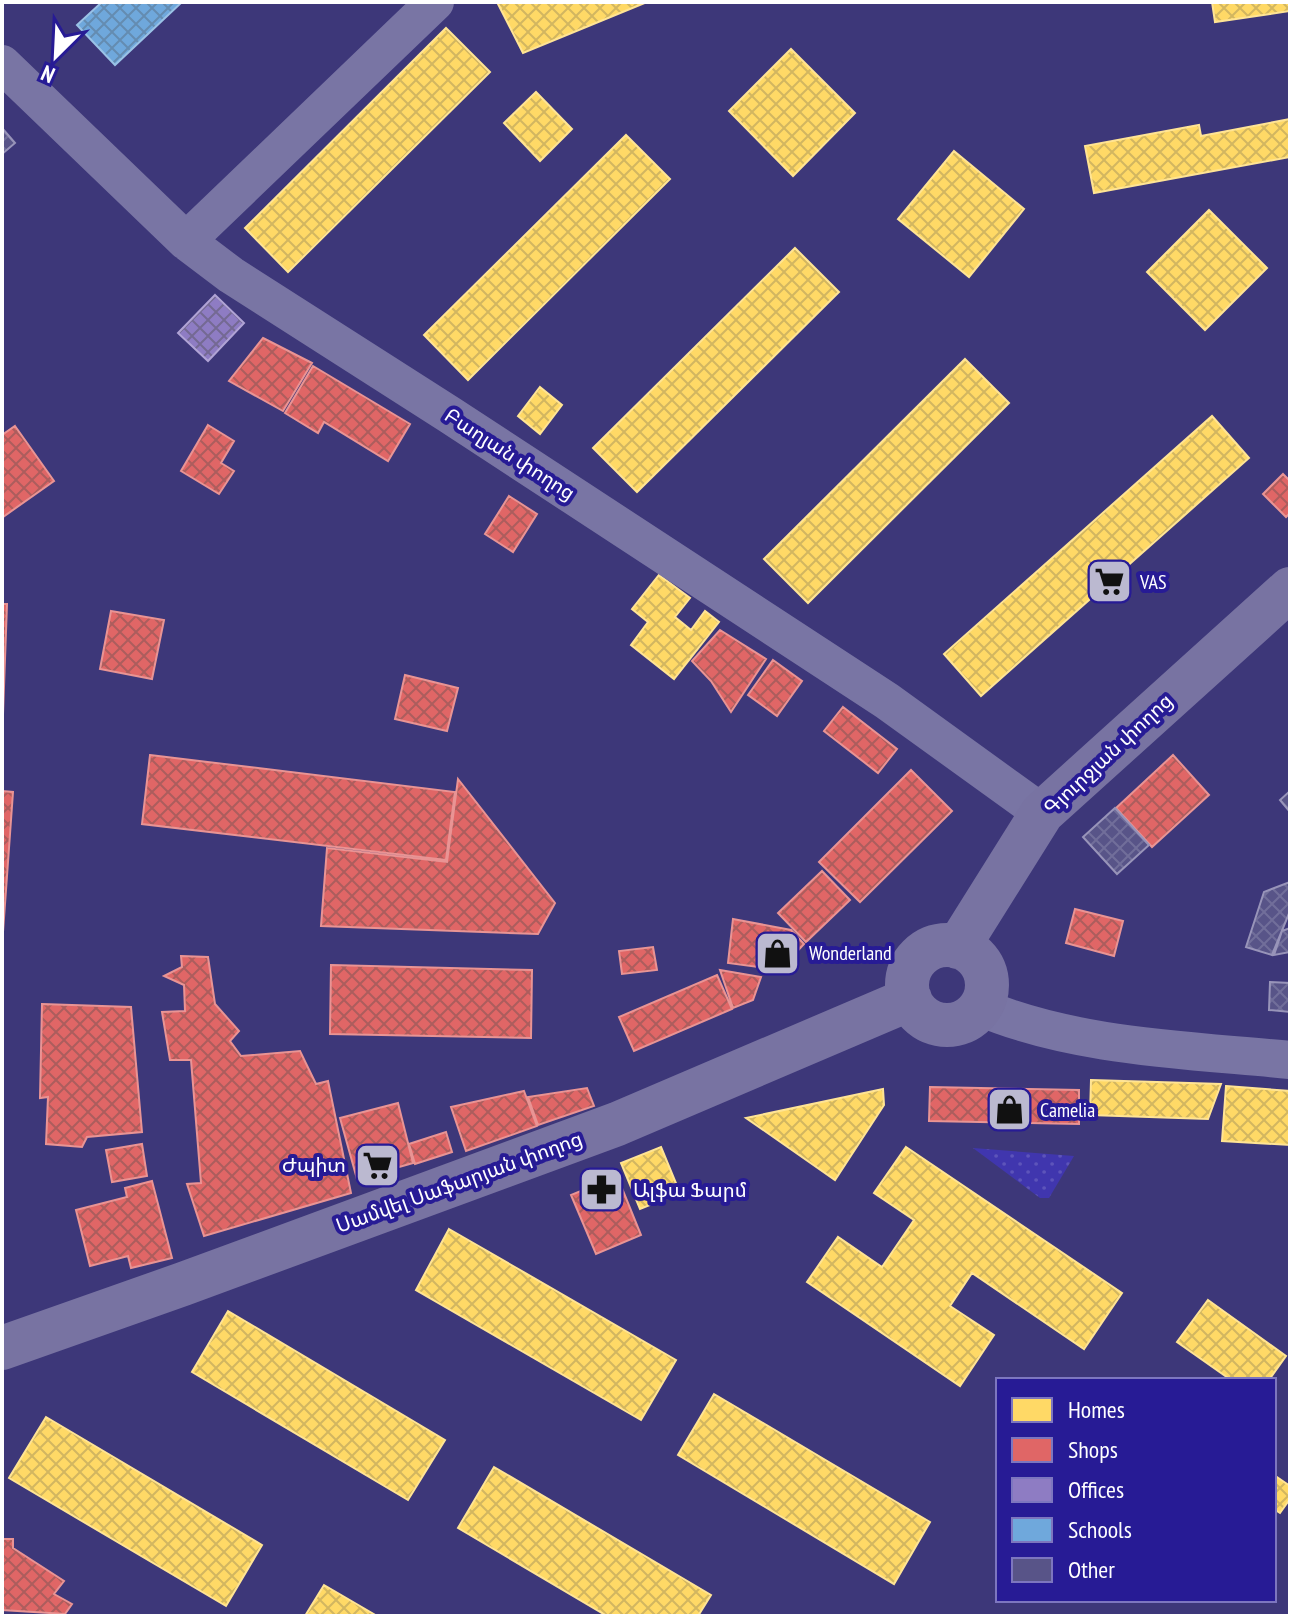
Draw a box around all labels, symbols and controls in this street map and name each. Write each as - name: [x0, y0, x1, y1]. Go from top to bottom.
- north arrow: [16, 16, 96, 96]
- text: N: [37, 59, 59, 89]
- street label: Բաղյան փողոց: [440, 402, 580, 506]
- supermarket icon: VAS: [1085, 558, 1133, 606]
- place label: VAS: [1139, 569, 1167, 595]
- street label: Գյուրջյան փողոց: [1038, 688, 1178, 820]
- shop icon: Wonderland: [754, 929, 802, 977]
- place label: Wonderland: [809, 940, 892, 966]
- shop icon: Camelia: [985, 1086, 1033, 1134]
- place label: Camelia: [1040, 1097, 1095, 1123]
- street label: Սամվել Սաֆարյան փողոց: [332, 1125, 586, 1239]
- supermarket icon: Ժպիտ: [353, 1141, 401, 1189]
- place label: Ժպիտ: [282, 1152, 346, 1178]
- pharmacy icon: Ալֆա Ֆարմ: [578, 1166, 626, 1214]
- place label: Ալֆա Ֆարմ: [633, 1177, 747, 1203]
- legend: [996, 1378, 1276, 1602]
- text: Homes: [1068, 1394, 1125, 1425]
- text: Shops: [1068, 1434, 1118, 1465]
- text: Offices: [1068, 1474, 1124, 1505]
- text: Schools: [1068, 1514, 1132, 1545]
- text: Other: [1068, 1554, 1115, 1585]

